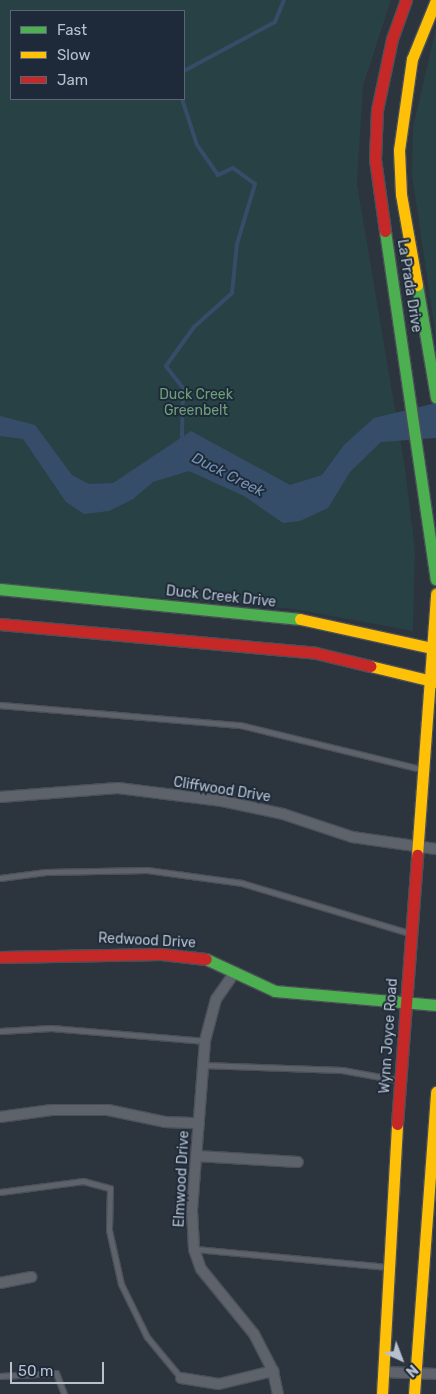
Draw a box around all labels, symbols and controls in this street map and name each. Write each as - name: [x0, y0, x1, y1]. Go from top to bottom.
- legend: [10, 10, 185, 100]
- text: Fast: [57, 21, 87, 39]
- text: Slow: [57, 46, 90, 64]
- text: Jam: [57, 71, 88, 89]
- street label: La Prada Drive: [393, 238, 425, 334]
- park label: Duck Creek Greenbelt: [159, 387, 233, 420]
- water label: Duck Creek: [189, 449, 267, 501]
- street label: Duck Creek Drive: [165, 583, 277, 611]
- street label: Cliffwood Drive: [172, 774, 272, 806]
- street label: Redwood Drive: [98, 930, 196, 952]
- street label: Wynn Joyce Road: [377, 978, 401, 1094]
- street label: Elmwood Drive: [171, 1130, 193, 1228]
- north arrow: [376, 1334, 426, 1384]
- scale bar: [12, 1352, 106, 1384]
- text: N: [402, 1361, 421, 1380]
- text: 50 m: [18, 1362, 53, 1380]

